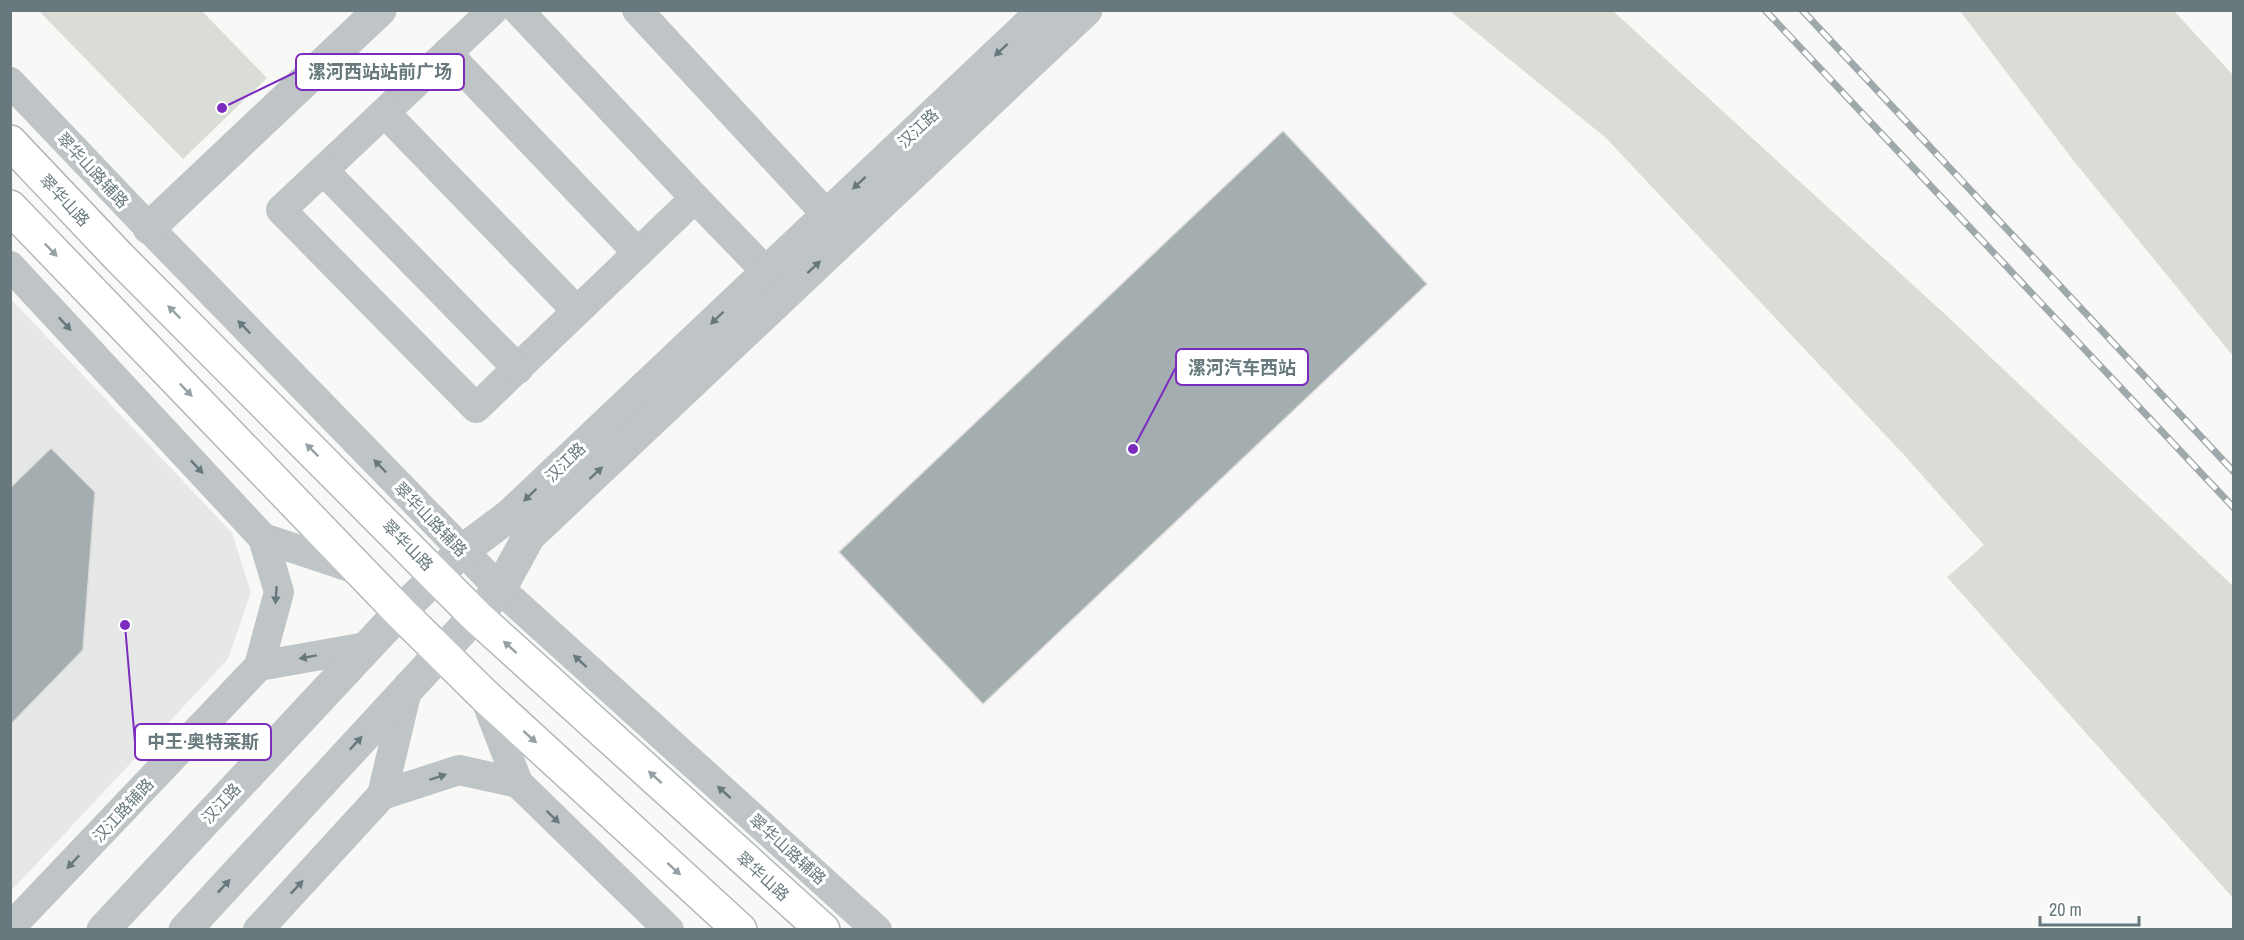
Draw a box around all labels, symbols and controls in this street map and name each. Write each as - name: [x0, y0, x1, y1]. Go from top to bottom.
- one-way arrow: [995, 43, 1009, 57]
- callout: 漯河西站站前广场: [296, 54, 464, 90]
- text: 漯河西站站前广场: [308, 59, 452, 84]
- street label: 汉江路: [893, 104, 943, 152]
- street label: 翠华山路辅路: [53, 128, 133, 212]
- street label: 翠华山路: [36, 170, 94, 230]
- one-way arrow: [852, 176, 866, 190]
- one-way arrow: [44, 242, 58, 257]
- one-way arrow: [806, 261, 821, 274]
- one-way arrow: [168, 306, 182, 320]
- one-way arrow: [711, 310, 725, 324]
- one-way arrow: [57, 317, 71, 331]
- one-way arrow: [237, 319, 251, 334]
- callout: 漯河汽车西站: [1176, 349, 1308, 385]
- text: 漯河汽车西站: [1188, 355, 1296, 380]
- one-way arrow: [179, 383, 193, 398]
- street label: 汉江路: [540, 437, 590, 487]
- one-way arrow: [305, 443, 320, 457]
- one-way arrow: [190, 460, 204, 475]
- one-way arrow: [373, 460, 387, 474]
- one-way arrow: [588, 467, 603, 480]
- street label: 翠华山路辅路: [391, 478, 471, 560]
- one-way arrow: [523, 488, 538, 502]
- street label: 翠华山路: [379, 516, 437, 574]
- one-way arrow: [271, 585, 281, 604]
- one-way arrow: [503, 641, 518, 654]
- one-way arrow: [299, 653, 318, 662]
- one-way arrow: [572, 654, 587, 668]
- callout: 中王·奥特莱斯: [135, 724, 271, 760]
- text: 中王·奥特莱斯: [147, 729, 259, 754]
- one-way arrow: [523, 730, 537, 744]
- one-way arrow: [349, 735, 363, 750]
- one-way arrow: [648, 771, 662, 785]
- one-way arrow: [429, 772, 447, 781]
- street label: 汉江路辅路: [88, 773, 158, 847]
- street label: 汉江路: [197, 778, 245, 828]
- one-way arrow: [717, 785, 732, 799]
- one-way arrow: [545, 809, 559, 823]
- street label: 翠华山路辅路: [746, 810, 830, 888]
- street label: 翠华山路: [733, 847, 793, 905]
- one-way arrow: [66, 855, 80, 869]
- one-way arrow: [666, 862, 681, 875]
- one-way arrow: [217, 879, 231, 894]
- one-way arrow: [290, 879, 304, 894]
- scale bar: [2040, 889, 2139, 927]
- text: 20 m: [2049, 897, 2082, 922]

